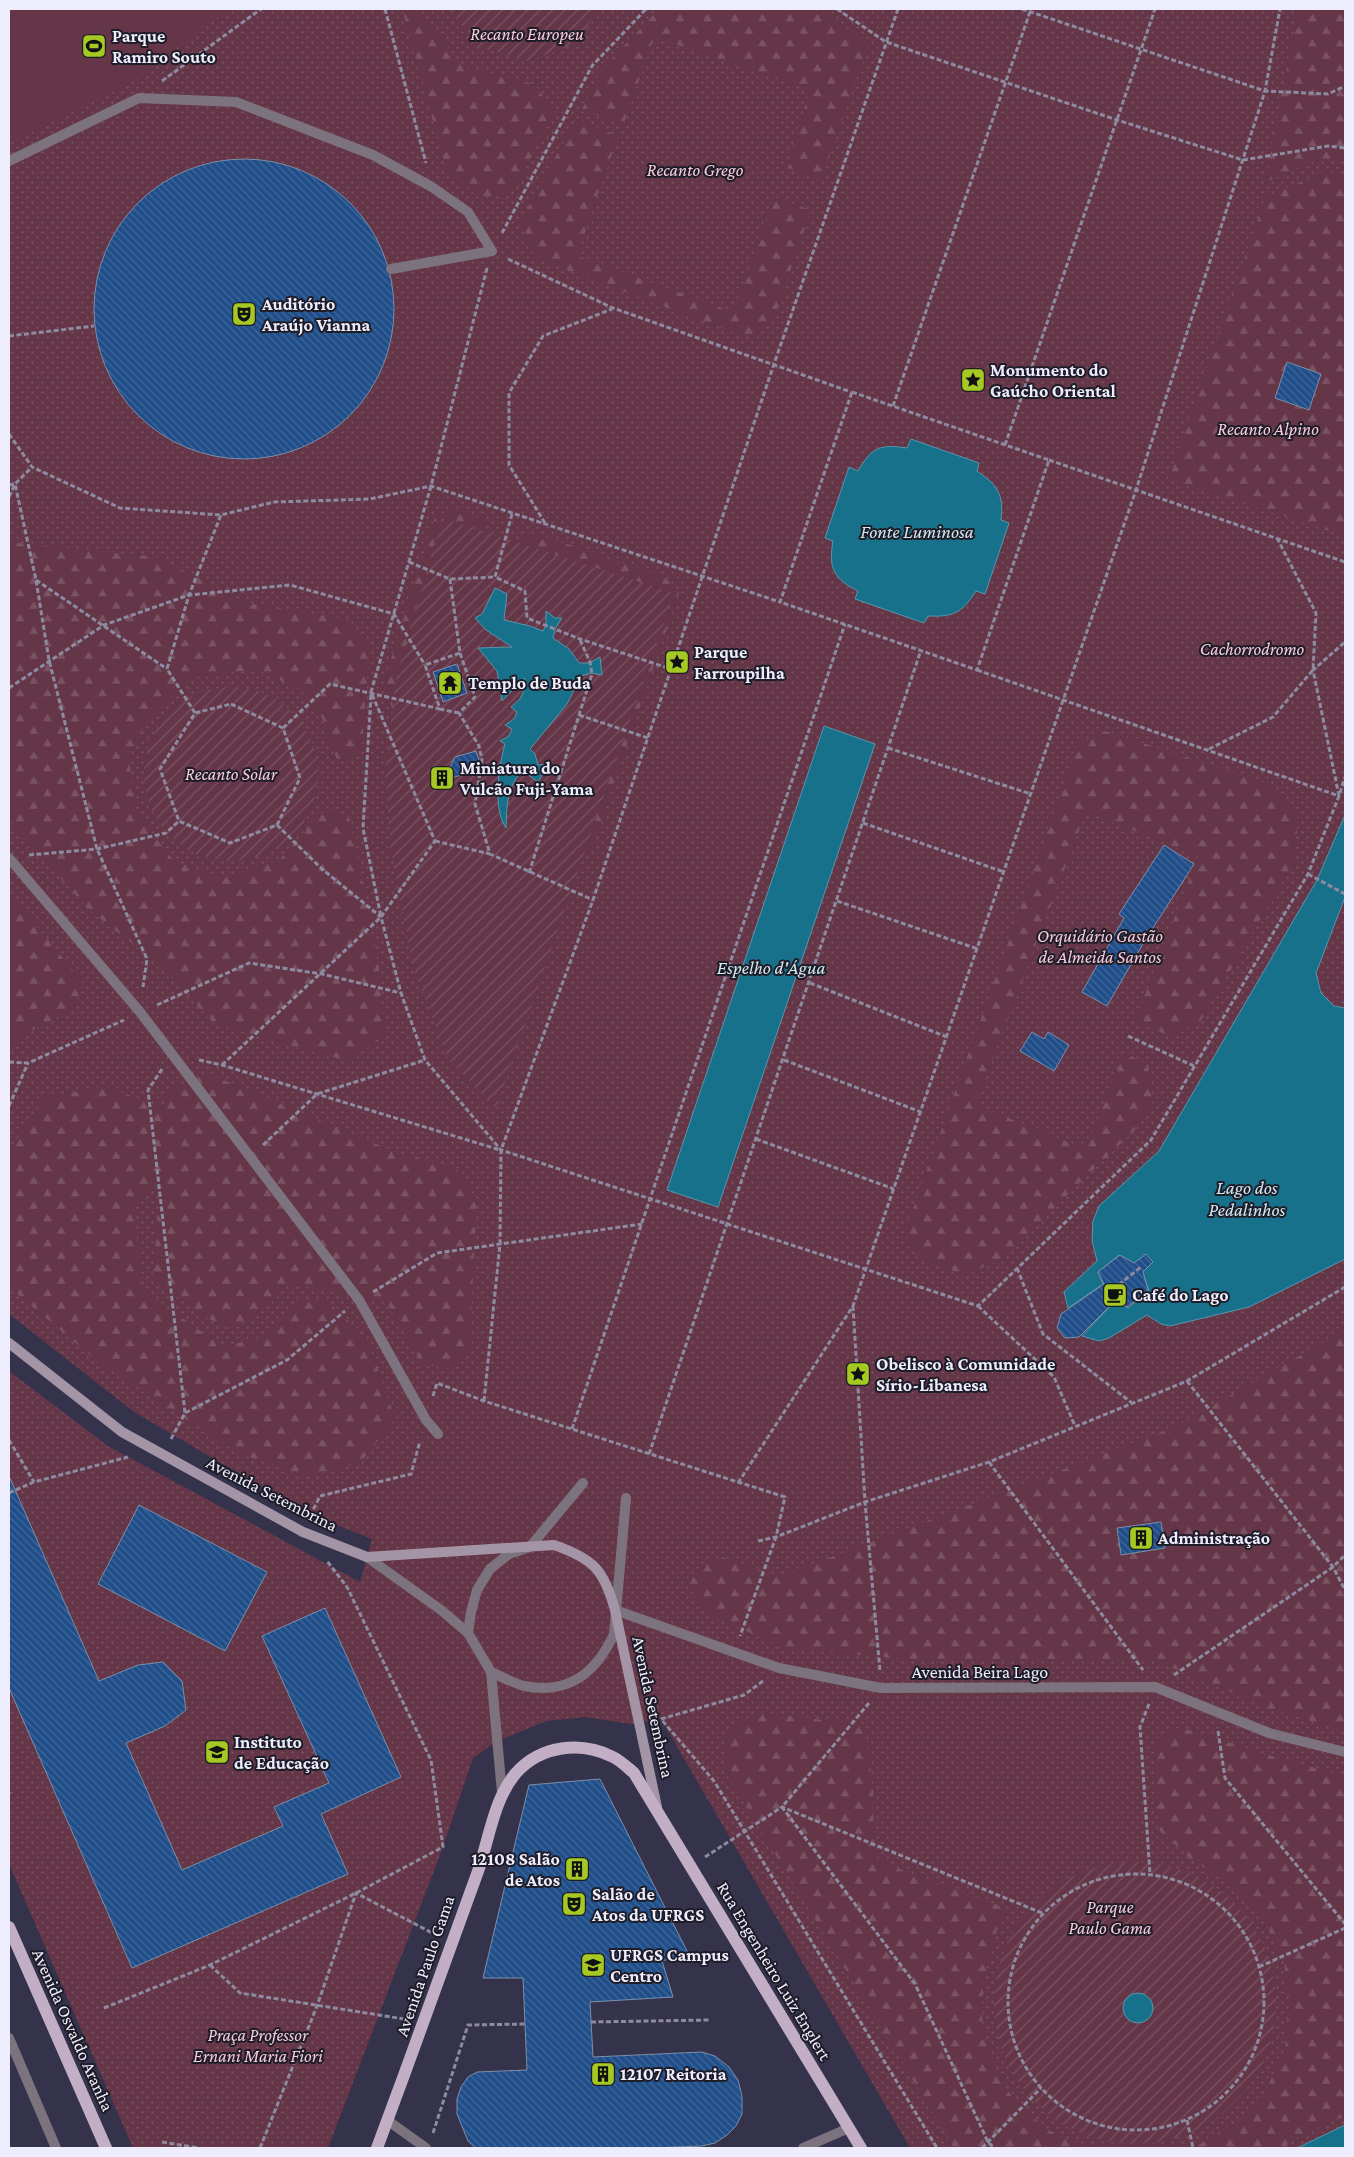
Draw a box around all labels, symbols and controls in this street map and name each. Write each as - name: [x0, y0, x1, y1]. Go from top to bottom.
- park label: Recanto Europeu: [470, 24, 584, 44]
- place label: Parque Ramiro Souto: [112, 26, 216, 67]
- sports icon: Parque Ramiro Souto: [81, 33, 107, 59]
- park label: Recanto Grego: [647, 160, 744, 180]
- place label: Auditório Araújo Vianna: [261, 294, 370, 336]
- theatre icon: Auditório Araújo Vianna: [231, 301, 257, 327]
- place label: Monumento do Gaúcho Oriental: [990, 360, 1116, 401]
- place icon: Monumento do Gaúcho Oriental: [960, 367, 986, 393]
- park label: Recanto Alpino: [1217, 419, 1319, 439]
- water label: Fonte Luminosa: [860, 521, 974, 542]
- park label: Cachorrodromo: [1200, 639, 1305, 659]
- place label: Parque Farroupilha: [694, 642, 785, 683]
- place icon: Parque Farroupilha: [664, 649, 690, 675]
- temple icon: Templo de Buda: [437, 670, 463, 696]
- place label: Templo de Buda: [468, 673, 591, 693]
- place label: Miniatura do Vulcão Fuji-Yama: [459, 758, 593, 800]
- park label: Recanto Solar: [185, 764, 278, 784]
- building icon: Miniatura do Vulcão Fuji-Yama: [429, 765, 455, 791]
- park label: Orquidário Gastão de Almeida Santos: [1037, 926, 1163, 967]
- water label: Espelho d'Água: [717, 957, 825, 978]
- water label: Lago dos Pedalinhos: [1209, 1177, 1286, 1220]
- cafe icon: Café do Lago: [1102, 1282, 1128, 1308]
- place label: Café do Lago: [1132, 1285, 1229, 1305]
- place label: Obelisco à Comunidade Sírio-Libanesa: [876, 1354, 1055, 1395]
- place icon: Obelisco à Comunidade Sírio-Libanesa: [845, 1361, 871, 1387]
- street label: Avenida Setembrina: [203, 1452, 341, 1536]
- building icon: Administração: [1128, 1525, 1154, 1551]
- place label: Administração: [1157, 1528, 1270, 1548]
- street label: Avenida Setembrina: [628, 1634, 678, 1780]
- street label: Avenida Beira Lago: [912, 1662, 1048, 1682]
- place label: Instituto de Educação: [234, 1732, 329, 1773]
- school or university icon: Instituto de Educação: [204, 1739, 230, 1765]
- place label: 12108 Salão de Atos: [471, 1849, 560, 1890]
- building icon: 12108 Salão de Atos: [564, 1856, 590, 1882]
- street label: Rua Engenheiro Luiz Englert: [713, 1878, 836, 2065]
- place label: Salão de Atos da UFRGS: [591, 1884, 704, 1925]
- theatre icon: Salão de Atos da UFRGS: [561, 1891, 587, 1917]
- street label: Avenida Paulo Gama: [392, 1893, 458, 2039]
- park label: Parque Paulo Gama: [1068, 1897, 1152, 1938]
- place label: UFRGS Campus Centro: [610, 1945, 729, 1986]
- street label: Avenida Osvaldo Aranha: [28, 1946, 118, 2114]
- school or university icon: UFRGS Campus Centro: [580, 1952, 606, 1978]
- park label: Praça Professor Ernani Maria Fiori: [193, 2025, 323, 2066]
- building icon: 12107 Reitoria: [590, 2061, 616, 2087]
- place label: 12107 Reitoria: [620, 2064, 727, 2084]

